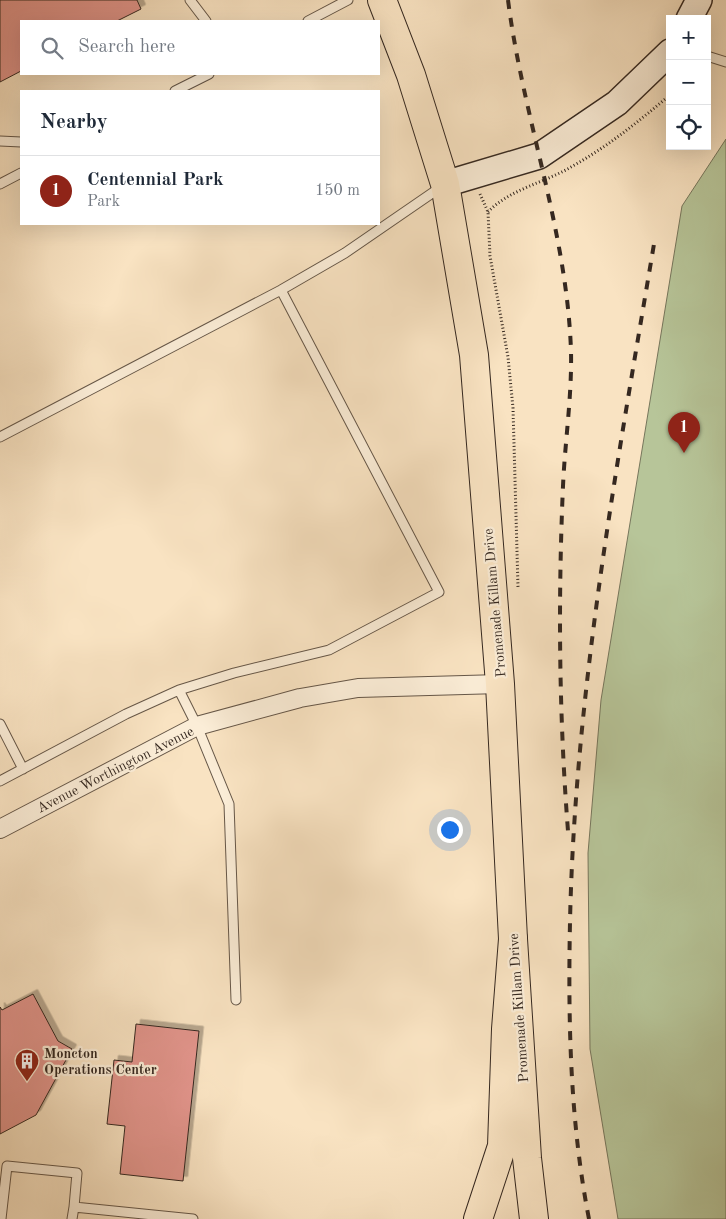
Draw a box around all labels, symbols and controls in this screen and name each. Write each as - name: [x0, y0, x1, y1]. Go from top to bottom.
- map controls: [666, 15, 711, 150]
- button: +: [666, 15, 711, 60]
- search box: [20, 20, 380, 75]
- icon: search: [38, 34, 66, 62]
- text: Search here: [78, 38, 175, 57]
- button: −: [666, 60, 711, 105]
- button: locate: [666, 105, 711, 150]
- text: Nearby: [40, 112, 108, 133]
- text: Centennial Park: [87, 171, 224, 190]
- text: 1: [51, 183, 61, 199]
- text: 150 m: [315, 183, 360, 199]
- text: Park: [87, 194, 120, 210]
- pin: 1: [668, 412, 700, 453]
- street label: Promenade Killam Drive: [482, 528, 508, 678]
- street label: Avenue Worthington Avenue: [35, 724, 196, 816]
- your location: [437, 817, 463, 843]
- street label: Promenade Killam Drive: [507, 933, 531, 1083]
- place label: Moncton Operations Center: [44, 1047, 157, 1077]
- building icon: Moncton Operations Center: [14, 1048, 40, 1082]

